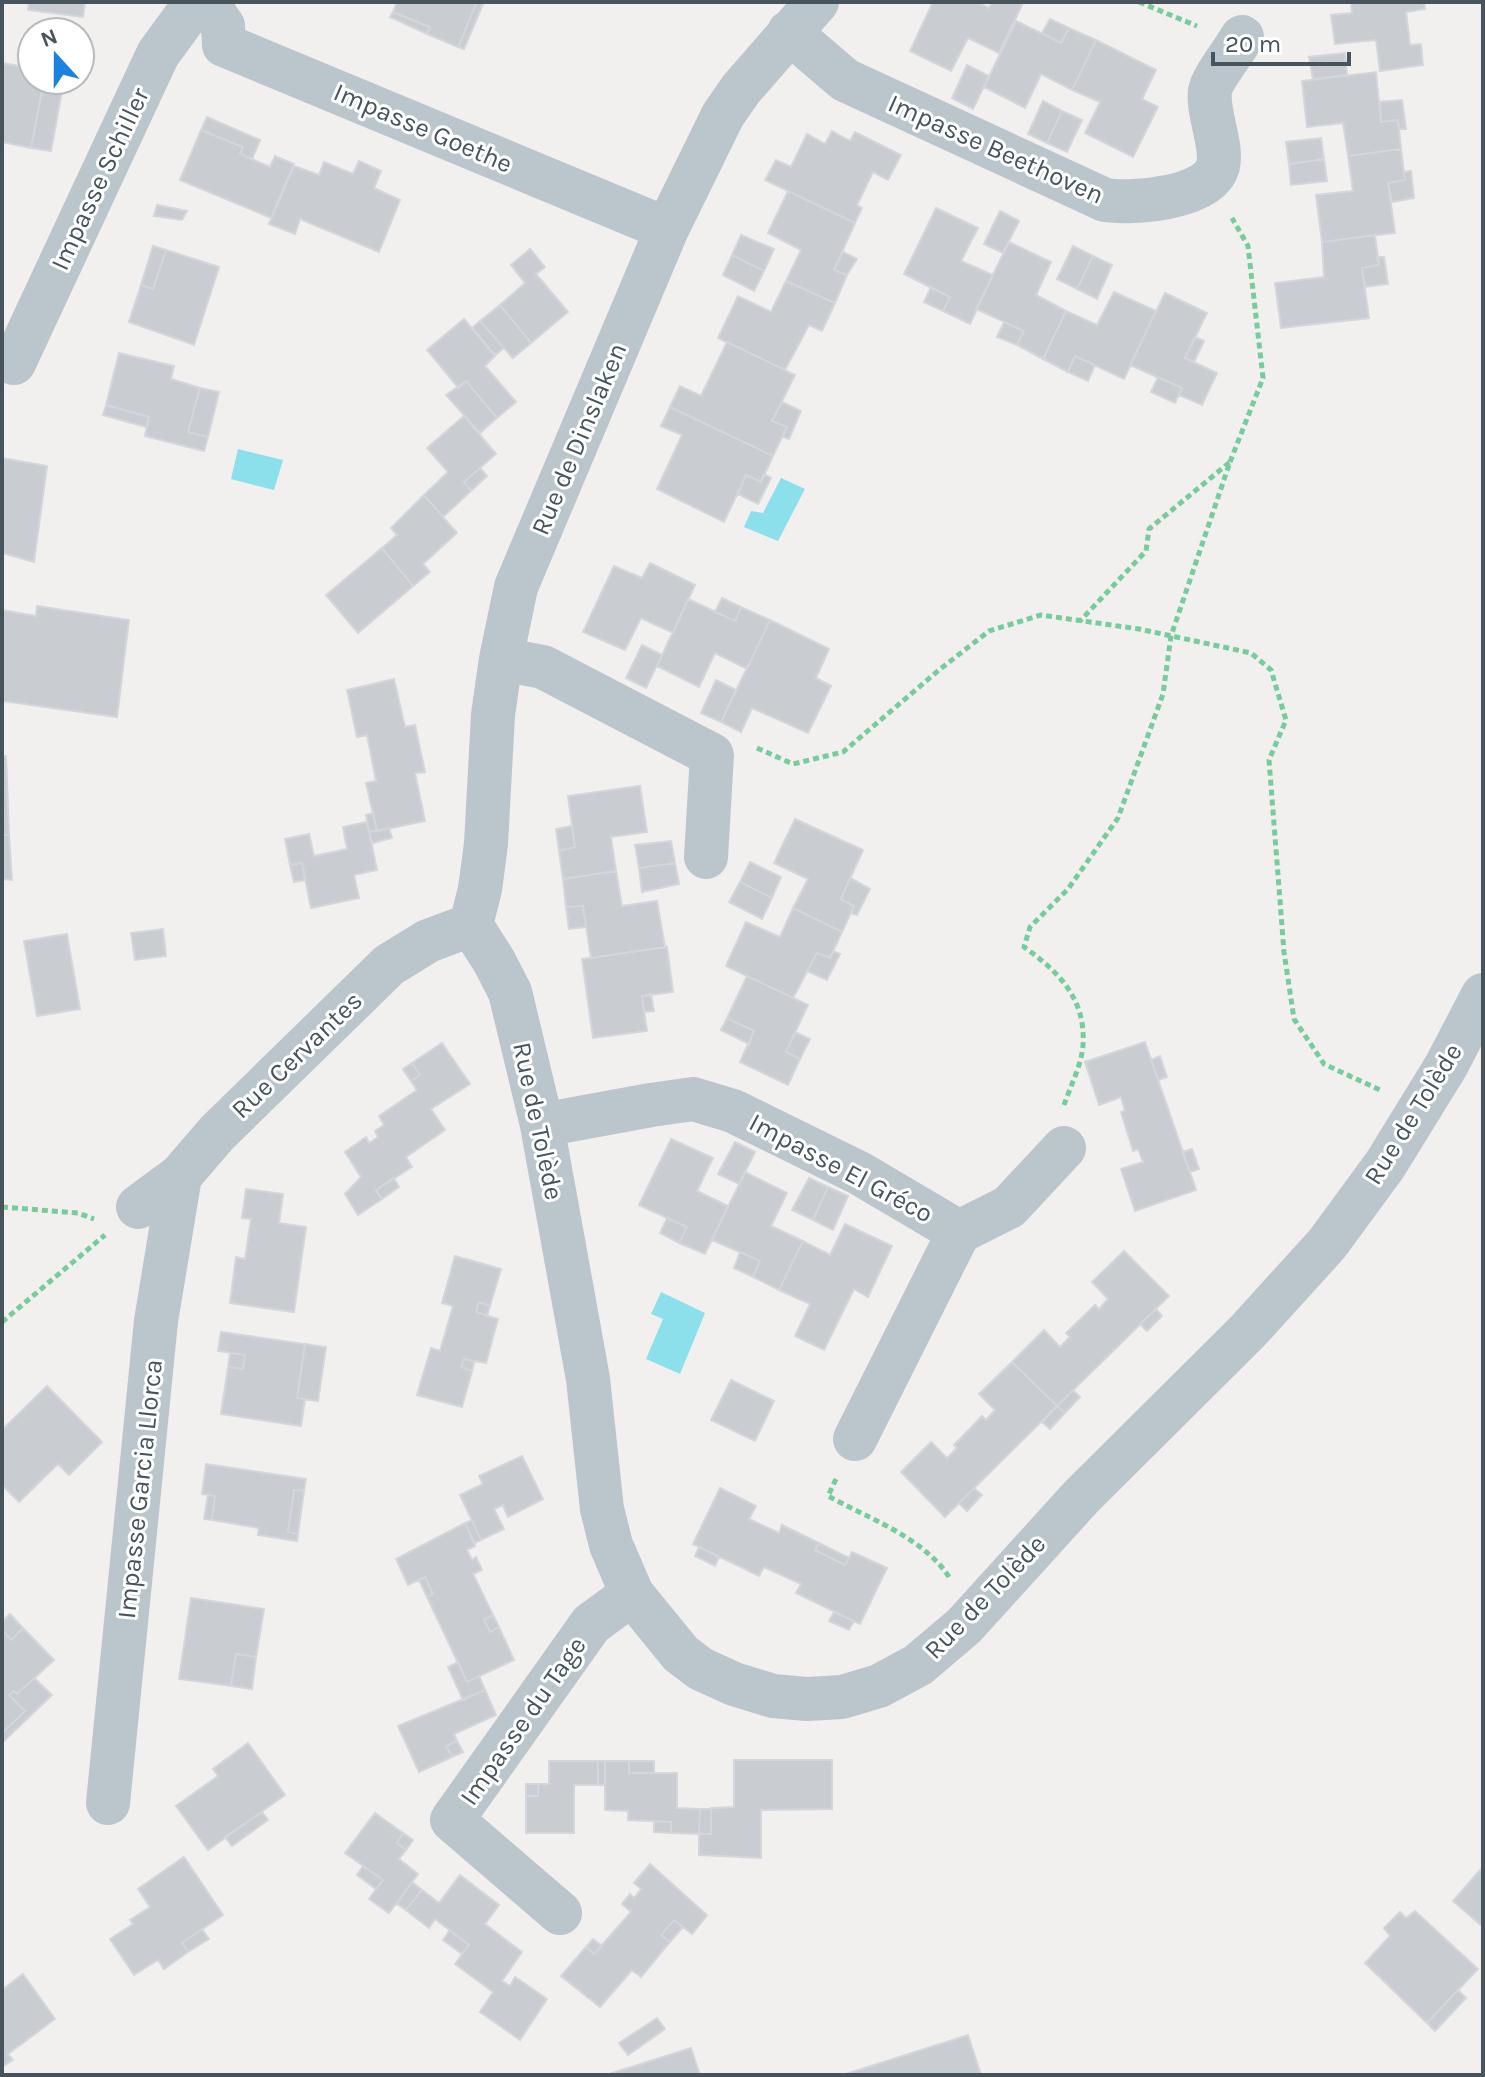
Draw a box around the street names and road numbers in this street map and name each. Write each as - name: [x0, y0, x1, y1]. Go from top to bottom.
- street label: Impasse Goethe: [329, 76, 517, 180]
- street label: Impasse Schiller: [44, 82, 156, 275]
- street label: Impasse Beethoven: [883, 88, 1109, 210]
- street label: Rue de Dinslaken: [525, 338, 633, 540]
- street label: Rue Cervantes: [225, 985, 369, 1125]
- street label: Rue de Tolède: [1357, 1038, 1469, 1190]
- street label: Rue de Tolède: [506, 1039, 570, 1203]
- street label: Impasse El Gréco: [744, 1107, 938, 1229]
- street label: Impasse Garcia Llorca: [111, 1358, 169, 1620]
- street label: Rue de Tolède: [918, 1528, 1052, 1666]
- street label: Impasse du Tage: [453, 1631, 593, 1811]

